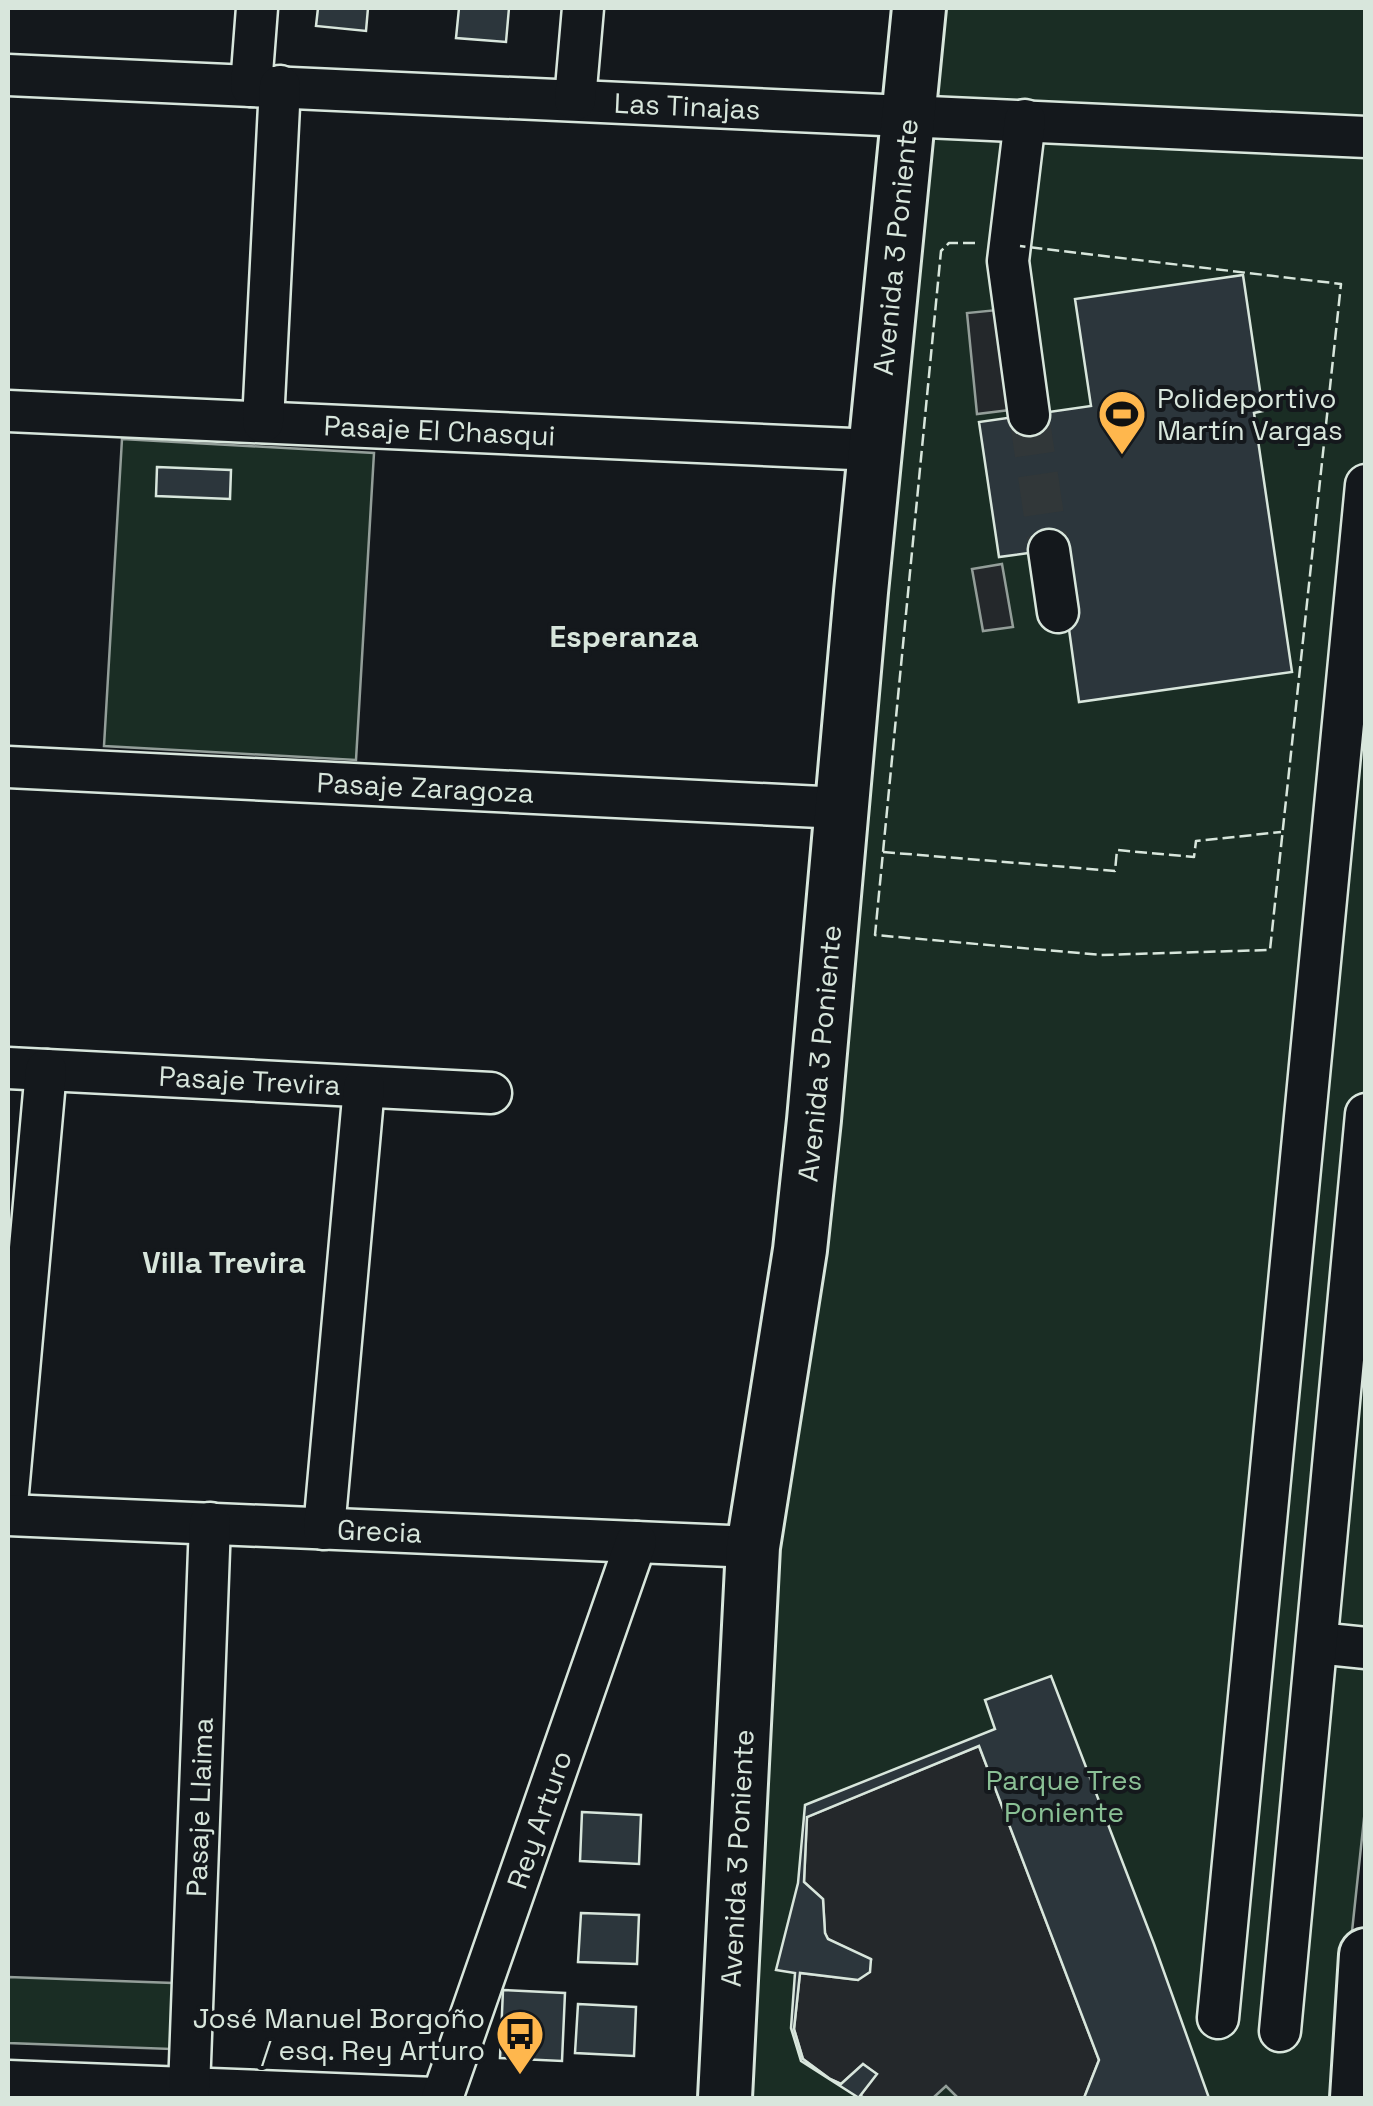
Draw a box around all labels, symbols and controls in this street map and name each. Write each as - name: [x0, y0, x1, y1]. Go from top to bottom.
- street label: Las Tinajas: [613, 85, 761, 127]
- street label: Avenida 3 Poniente: [865, 117, 926, 377]
- place label: Polideportivo Martín Vargas: [1157, 380, 1343, 448]
- sports icon: Polideportivo Martín Vargas: [1096, 388, 1148, 456]
- street label: Pasaje El Chasqui: [323, 407, 556, 454]
- district label: Esperanza: [549, 617, 699, 656]
- street label: Pasaje Zaragoza: [316, 764, 535, 811]
- street label: Avenida 3 Poniente: [789, 923, 849, 1184]
- street label: Pasaje Trevira: [158, 1058, 341, 1103]
- district label: Villa Trevira: [142, 1243, 306, 1282]
- street label: Grecia: [336, 1511, 423, 1551]
- street label: Pasaje Llaima: [178, 1717, 221, 1897]
- street label: Avenida 3 Poniente: [713, 1729, 762, 1988]
- street label: Rey Arturo: [498, 1746, 580, 1893]
- park label: Parque Tres Poniente: [986, 1762, 1142, 1830]
- place label: José Manuel Borgoño / esq. Rey Arturo: [193, 2000, 485, 2068]
- bus stop icon: José Manuel Borgoño / esq. Rey Arturo: [494, 2008, 546, 2076]

